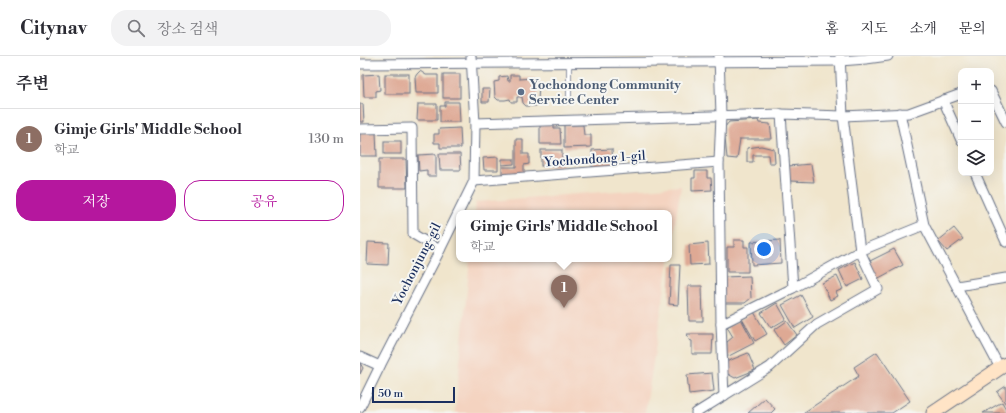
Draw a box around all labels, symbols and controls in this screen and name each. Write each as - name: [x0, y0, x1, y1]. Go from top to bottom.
- search box: [111, 10, 391, 46]
- text: Citynav: [20, 16, 87, 40]
- icon: search: [125, 17, 147, 39]
- text: 장소 검색: [157, 20, 218, 39]
- text: 홈: [825, 20, 839, 38]
- text: 지도: [861, 20, 888, 38]
- text: 소개: [910, 20, 937, 38]
- text: 문의: [959, 20, 986, 38]
- map controls: [958, 68, 994, 176]
- button: +: [958, 68, 994, 104]
- text: 주변: [16, 73, 49, 95]
- place label: Yochondong Community Service Center: [529, 77, 681, 108]
- marker: Yochondong Community Service Center: [516, 87, 526, 97]
- button: −: [958, 104, 994, 140]
- text: Gimje Girls' Middle School: [54, 120, 242, 139]
- text: 1: [26, 131, 32, 147]
- text: 130 m: [309, 131, 344, 147]
- button: layers: [958, 140, 994, 176]
- text: 학교: [54, 142, 79, 158]
- street label: Yochondong 1-gil: [543, 147, 646, 171]
- button: 저장: [16, 180, 176, 221]
- button: 공유: [184, 180, 344, 221]
- popup: [456, 210, 672, 262]
- text: Gimje Girls' Middle School: [470, 217, 658, 236]
- street label: Yochonjung-gil: [389, 220, 445, 309]
- text: 학교: [470, 239, 495, 255]
- your location: [754, 239, 774, 259]
- pin: 1: [551, 275, 577, 308]
- scale bar: [372, 385, 455, 404]
- text: 50 m: [378, 387, 403, 401]

